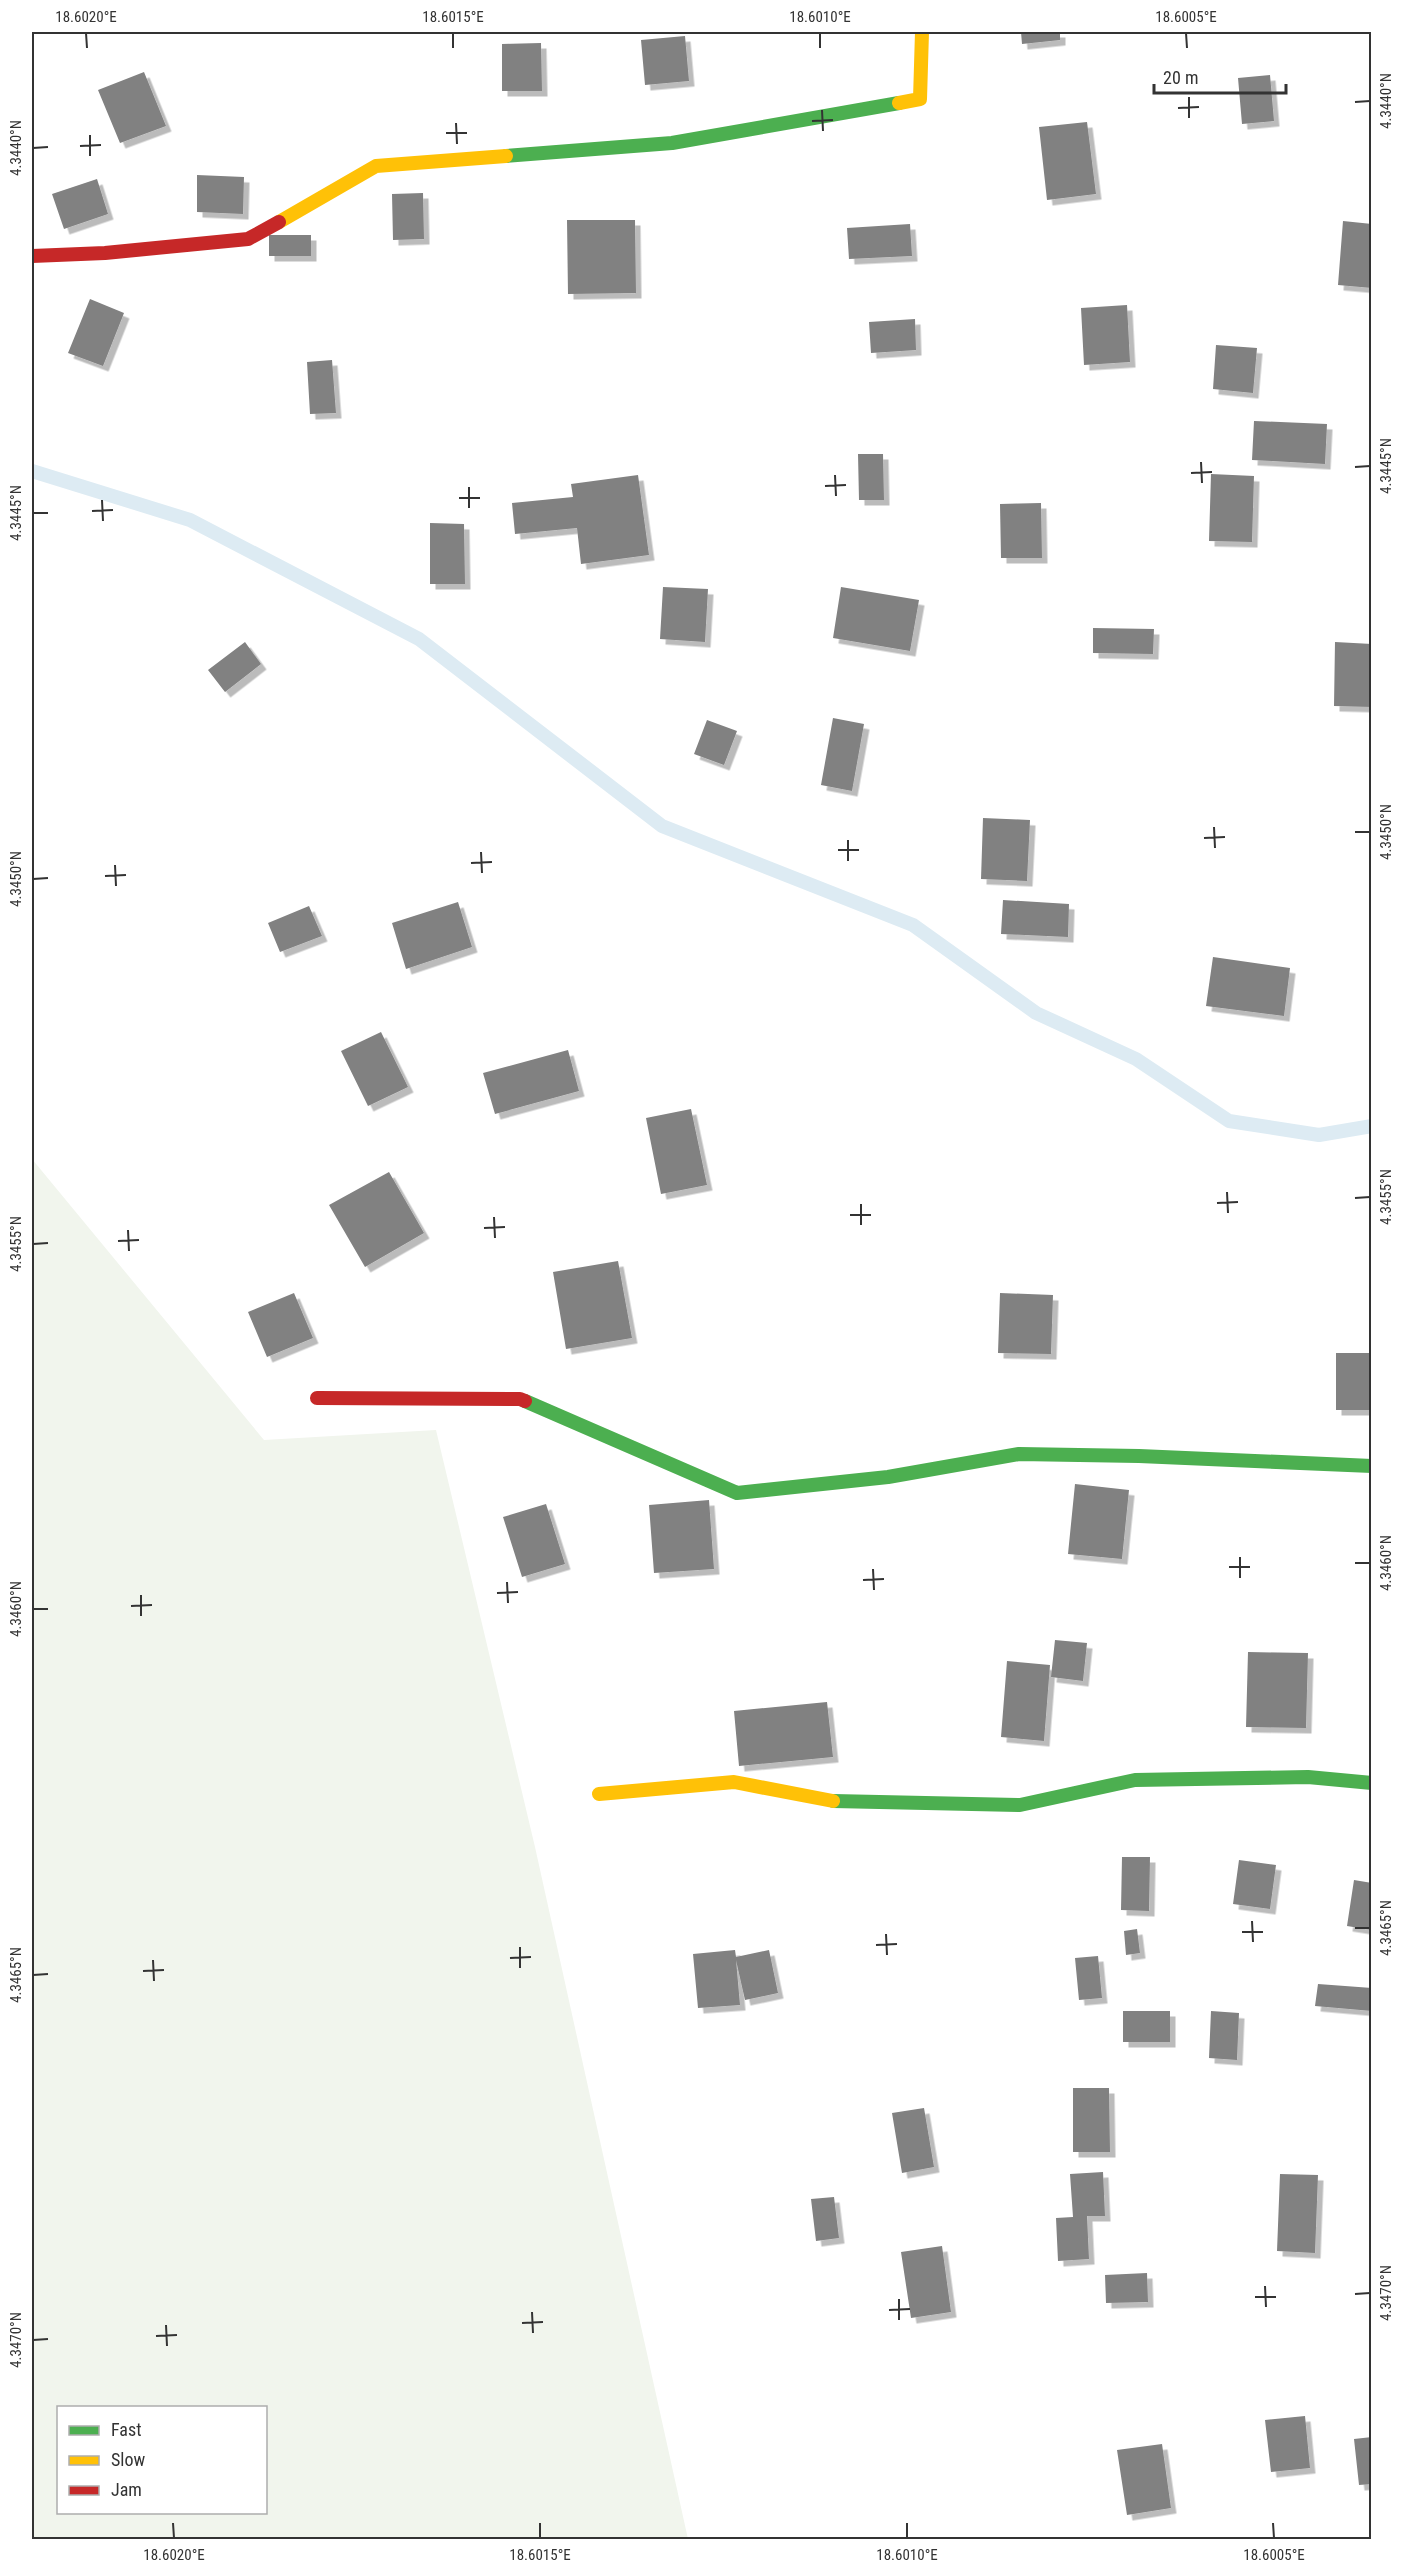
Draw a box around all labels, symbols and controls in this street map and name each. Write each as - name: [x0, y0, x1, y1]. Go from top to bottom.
- text: 18.6020°E: [55, 8, 117, 26]
- text: 18.6015°E: [422, 8, 484, 26]
- text: 18.6010°E: [789, 8, 851, 26]
- text: 18.6005°E: [1155, 8, 1217, 26]
- scale bar: [1154, 57, 1286, 95]
- text: 20 m: [1163, 67, 1198, 88]
- text: 4.3440°N: [1377, 73, 1395, 129]
- text: 4.3440°N: [7, 120, 25, 176]
- text: 4.3445°N: [1377, 438, 1395, 494]
- text: 4.3445°N: [7, 485, 25, 541]
- text: 4.3450°N: [1377, 804, 1395, 860]
- text: 4.3450°N: [7, 851, 25, 907]
- text: 4.3455°N: [1377, 1169, 1395, 1225]
- text: 4.3455°N: [7, 1216, 25, 1272]
- text: 4.3460°N: [1377, 1535, 1395, 1591]
- text: 4.3460°N: [7, 1581, 25, 1637]
- text: 4.3465°N: [1377, 1900, 1395, 1956]
- text: 4.3465°N: [7, 1947, 25, 2003]
- text: 4.3470°N: [1377, 2265, 1395, 2321]
- text: 4.3470°N: [7, 2312, 25, 2368]
- legend: [57, 2406, 267, 2514]
- text: Fast: [111, 2419, 142, 2440]
- text: Slow: [111, 2449, 146, 2470]
- text: Jam: [111, 2479, 142, 2500]
- text: 18.6020°E: [143, 2546, 205, 2564]
- text: 18.6015°E: [509, 2546, 571, 2564]
- text: 18.6010°E: [876, 2546, 938, 2564]
- text: 18.6005°E: [1243, 2546, 1305, 2564]

